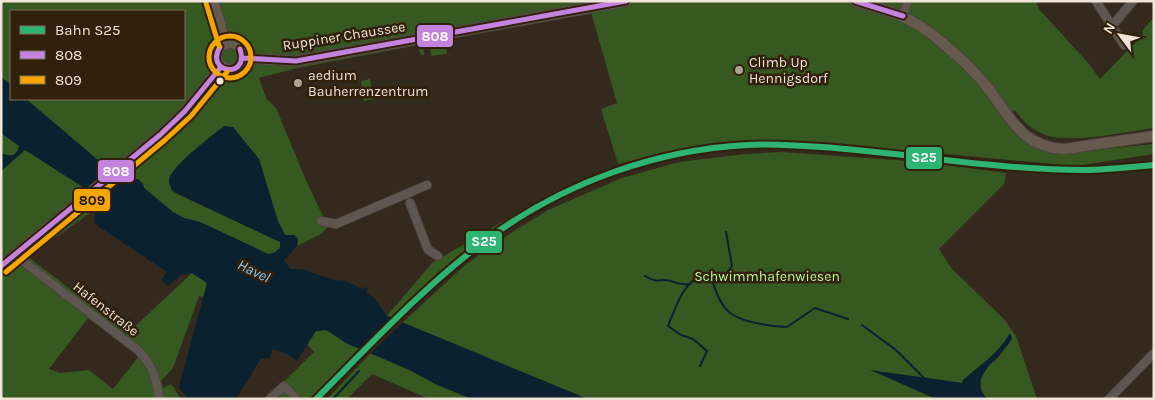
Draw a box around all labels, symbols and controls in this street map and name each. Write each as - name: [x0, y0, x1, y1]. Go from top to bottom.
- legend: [10, 10, 185, 100]
- north arrow: [1095, 10, 1145, 60]
- street label: Ruppiner Chaussee: [281, 18, 407, 54]
- text: N: [1100, 20, 1119, 37]
- text: Bahn S25: [55, 21, 120, 39]
- line badge: 808: [416, 24, 454, 48]
- text: 808: [422, 28, 448, 45]
- text: 808: [55, 46, 82, 64]
- place label: Climb Up Hennigsdorf: [749, 54, 828, 87]
- marker: Climb Up Hennigsdorf: [733, 64, 745, 76]
- place label: aedium Bauherrenzentrum: [308, 67, 428, 100]
- text: 809: [55, 71, 82, 89]
- unlabelled marker: [215, 76, 225, 86]
- marker: aedium Bauherrenzentrum: [292, 77, 304, 89]
- line badge: S25: [905, 146, 943, 170]
- text: S25: [911, 149, 937, 166]
- line badge: 808: [97, 159, 135, 183]
- text: 808: [103, 163, 129, 180]
- line badge: 809: [73, 188, 111, 212]
- text: 809: [79, 192, 105, 209]
- line badge: S25: [465, 230, 503, 254]
- text: S25: [471, 233, 497, 250]
- water label: Havel: [235, 255, 273, 287]
- park label: Schwimmhafenwiesen: [694, 268, 840, 285]
- street label: Hafenstraße: [70, 278, 142, 340]

